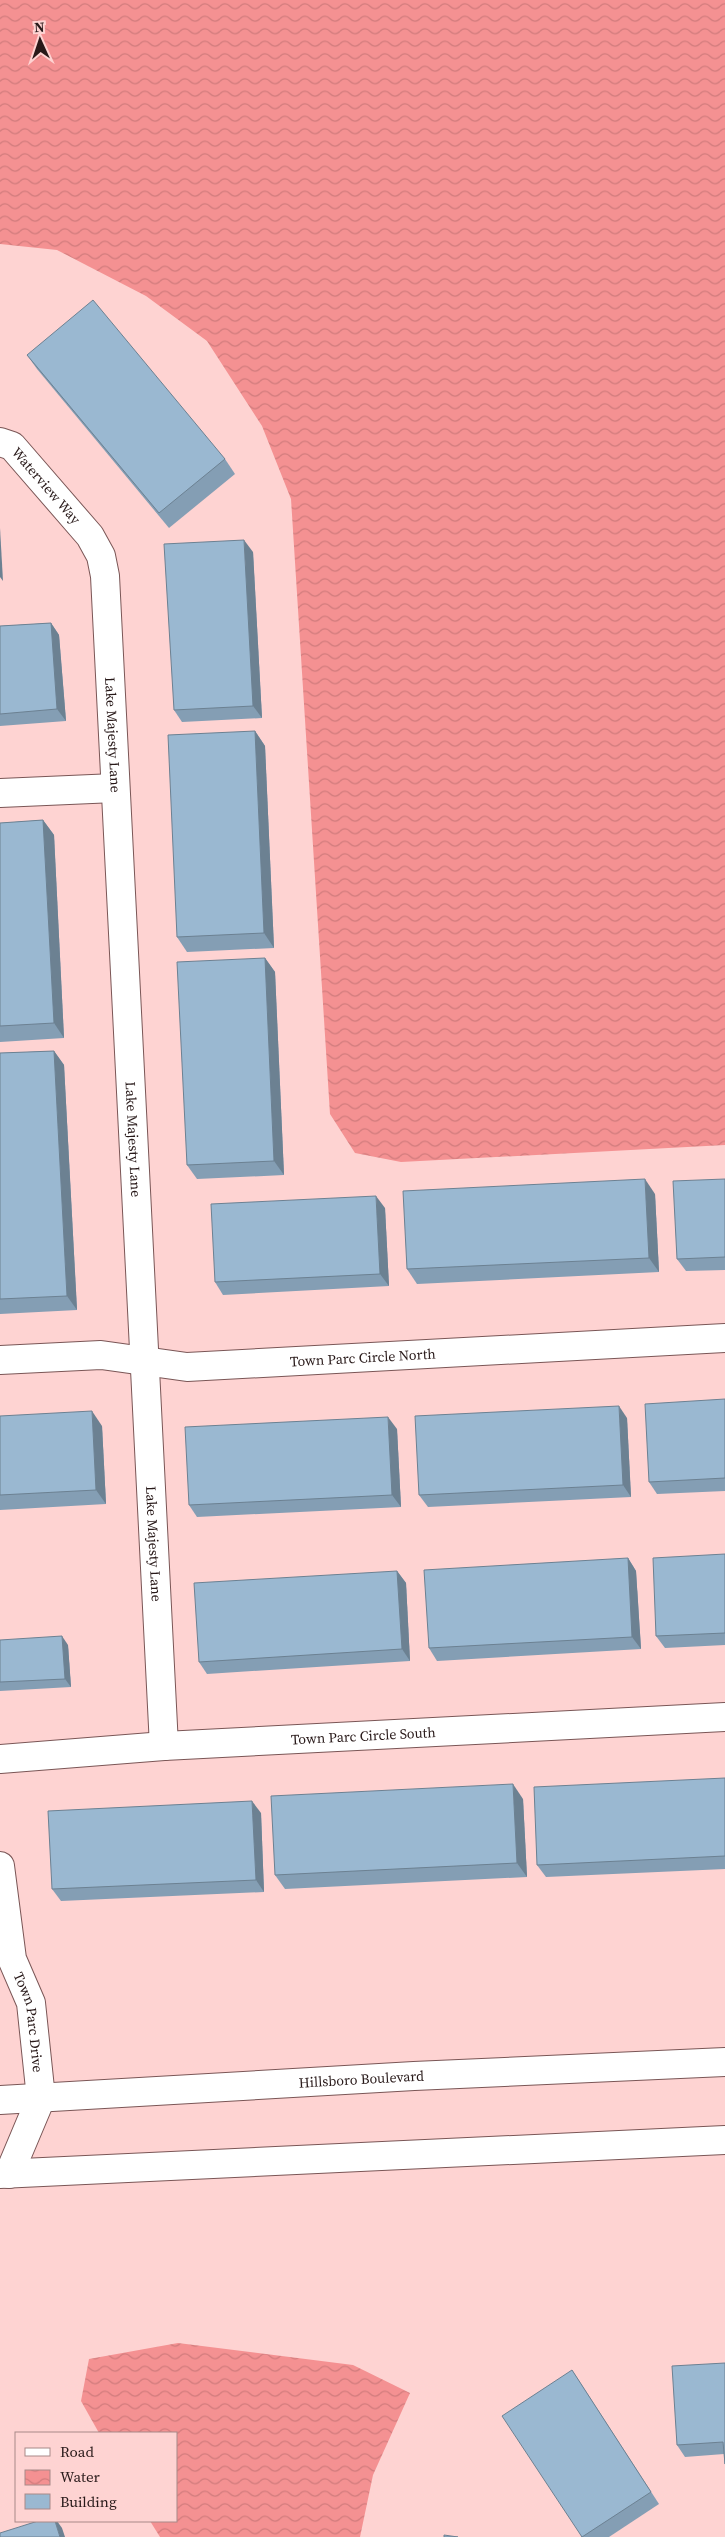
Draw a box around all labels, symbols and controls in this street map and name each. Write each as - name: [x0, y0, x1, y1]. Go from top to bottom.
- north arrow: [15, 15, 65, 65]
- text: N: [34, 17, 45, 37]
- street label: Waterview Way: [7, 443, 86, 529]
- street label: Lake Majesty Lane: [100, 676, 126, 793]
- street label: Lake Majesty Lane: [120, 1081, 146, 1198]
- street label: Town Parc Circle North: [289, 1344, 436, 1371]
- street label: Lake Majesty Lane: [141, 1485, 167, 1602]
- street label: Town Parc Circle South: [290, 1722, 436, 1749]
- street label: Town Parc Drive: [9, 1969, 48, 2073]
- street label: Hillsboro Boulevard: [298, 2066, 425, 2093]
- legend: [15, 2432, 178, 2522]
- text: Road: [60, 2441, 94, 2462]
- text: Water: [60, 2466, 101, 2487]
- text: Building: [60, 2491, 117, 2512]

